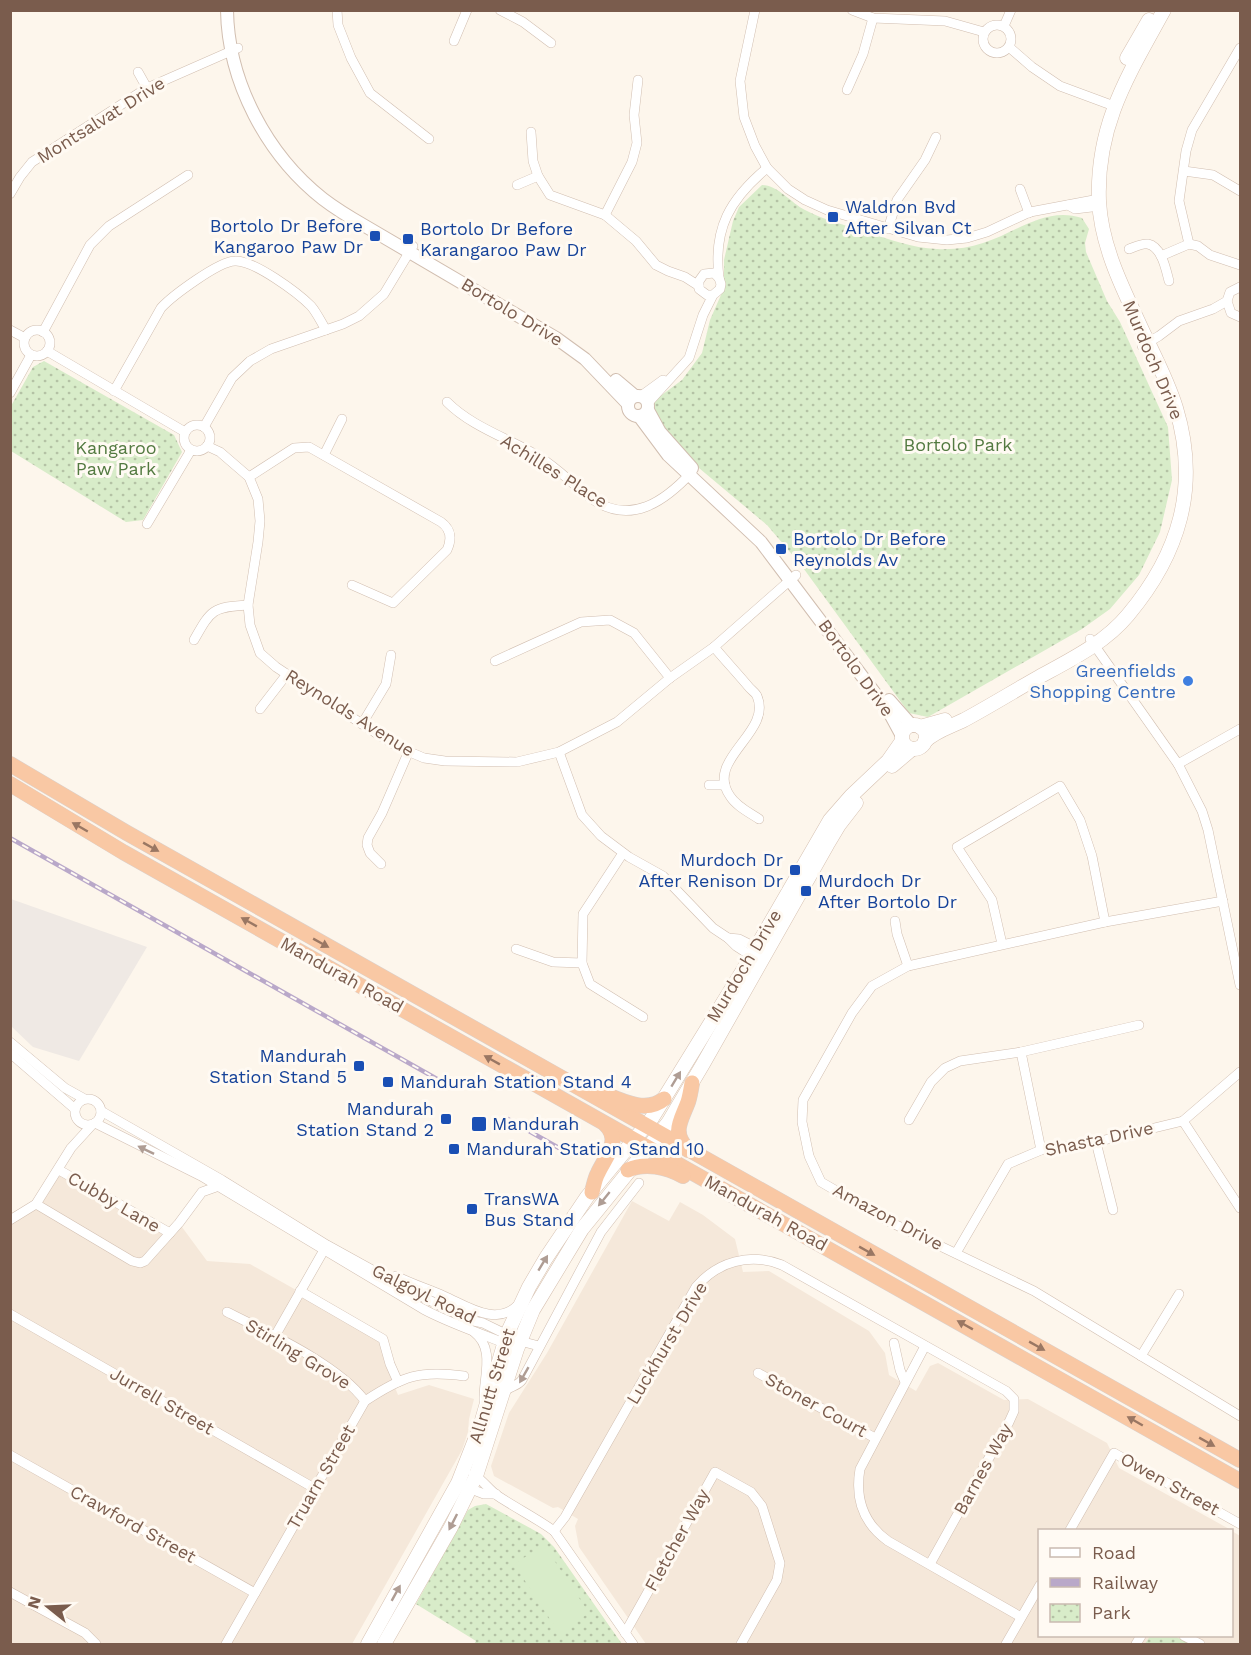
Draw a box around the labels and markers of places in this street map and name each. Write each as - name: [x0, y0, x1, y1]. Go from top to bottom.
- place label: Waldron Bvd After Silvan Ct: [845, 196, 972, 238]
- marker: Waldron Bvd After Silvan Ct: [826, 210, 840, 224]
- place label: Bortolo Dr Before Kangaroo Paw Dr: [210, 215, 363, 257]
- place label: Bortolo Dr Before Karangaroo Paw Dr: [420, 218, 587, 260]
- marker: Bortolo Dr Before Kangaroo Paw Dr: [368, 229, 382, 243]
- marker: Bortolo Dr Before Karangaroo Paw Dr: [401, 232, 415, 246]
- place label: Bortolo Dr Before Reynolds Av: [793, 528, 946, 570]
- marker: Bortolo Dr Before Reynolds Av: [774, 542, 788, 556]
- place label: Greenfields Shopping Centre: [1030, 660, 1176, 702]
- marker: Greenfields Shopping Centre: [1181, 674, 1195, 688]
- place label: Murdoch Dr After Renison Dr: [639, 849, 783, 891]
- marker: Murdoch Dr After Renison Dr: [788, 863, 802, 877]
- place label: Murdoch Dr After Bortolo Dr: [818, 870, 957, 912]
- marker: Murdoch Dr After Bortolo Dr: [799, 884, 813, 898]
- place label: Mandurah Station Stand 5: [209, 1045, 347, 1087]
- marker: Mandurah Station Stand 5: [352, 1059, 366, 1073]
- place label: Mandurah Station Stand 4: [400, 1071, 632, 1092]
- marker: Mandurah Station Stand 4: [381, 1075, 395, 1089]
- place label: Mandurah Station Stand 2: [296, 1098, 434, 1140]
- marker: Mandurah Station Stand 2: [439, 1112, 453, 1126]
- place label: Mandurah: [492, 1113, 579, 1134]
- marker: Mandurah: [470, 1115, 488, 1133]
- place label: Mandurah Station Stand 10: [466, 1138, 705, 1159]
- marker: Mandurah Station Stand 10: [447, 1142, 461, 1156]
- place label: TransWA Bus Stand: [484, 1188, 574, 1230]
- marker: TransWA Bus Stand: [465, 1202, 479, 1216]

